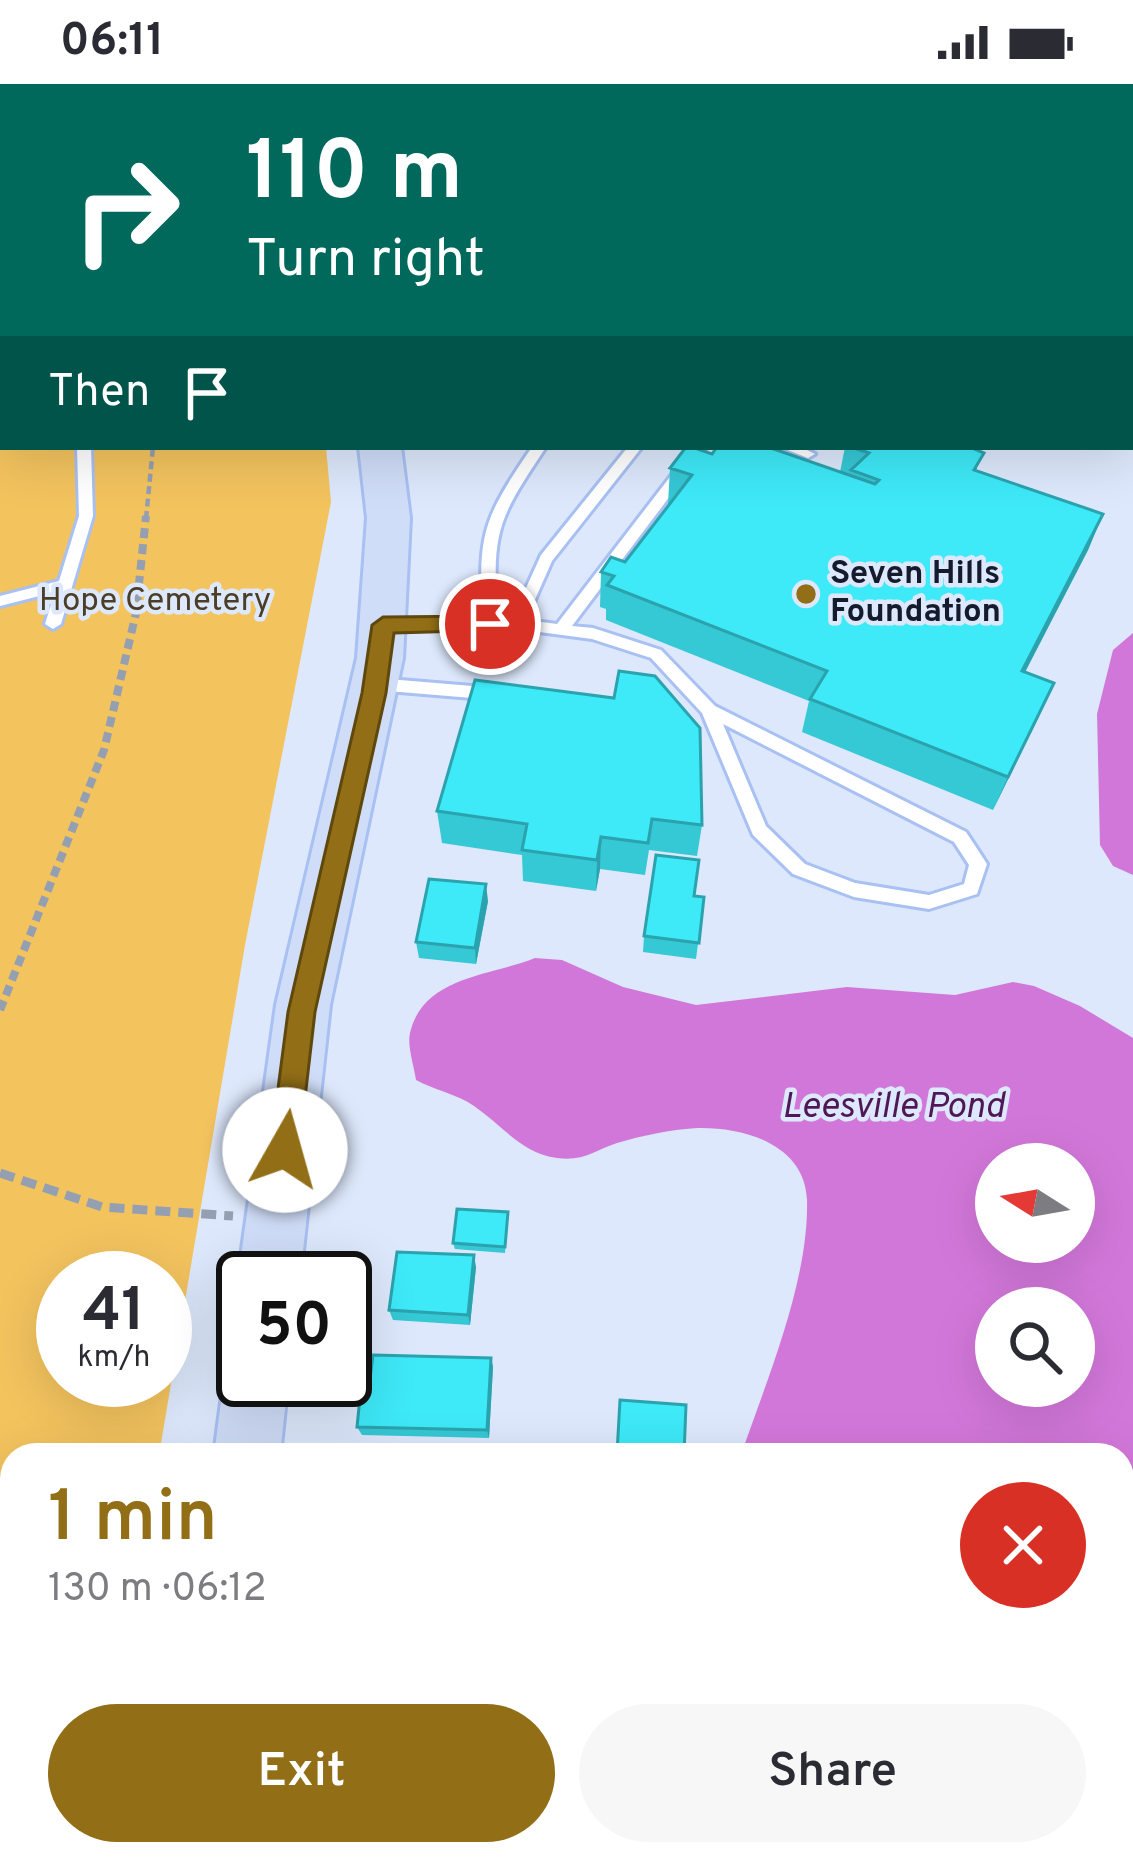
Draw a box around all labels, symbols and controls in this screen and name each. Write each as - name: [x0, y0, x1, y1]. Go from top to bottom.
- text: 06:11: [60, 14, 164, 71]
- text: 110 m: [246, 123, 463, 229]
- icon: right: [48, 132, 204, 288]
- text: Turn right: [246, 227, 485, 296]
- icon: arrive: [174, 360, 240, 426]
- text: Then: [48, 365, 150, 422]
- place label: Seven Hills Foundation: [830, 554, 1001, 634]
- pin: [439, 573, 541, 675]
- park label: Hope Cemetery: [39, 581, 271, 623]
- marker: Seven Hills Foundation: [793, 581, 819, 607]
- icon: arrive: [457, 591, 523, 657]
- water label: Leesville Pond: [782, 1085, 1007, 1131]
- position arrow: [222, 1087, 348, 1213]
- north arrow: [975, 1143, 1095, 1263]
- map controls: [975, 1143, 1095, 1407]
- speed limit sign: 50: [216, 1251, 372, 1407]
- text: 41: [83, 1276, 145, 1352]
- button: search: [975, 1287, 1095, 1407]
- text: km/h: [78, 1340, 150, 1377]
- text: 1 min: [48, 1475, 218, 1567]
- button: close: [960, 1482, 1086, 1608]
- text: 130 m · 06:12: [48, 1566, 267, 1615]
- button: Exit: [48, 1704, 555, 1842]
- button: Share: [579, 1704, 1086, 1842]

